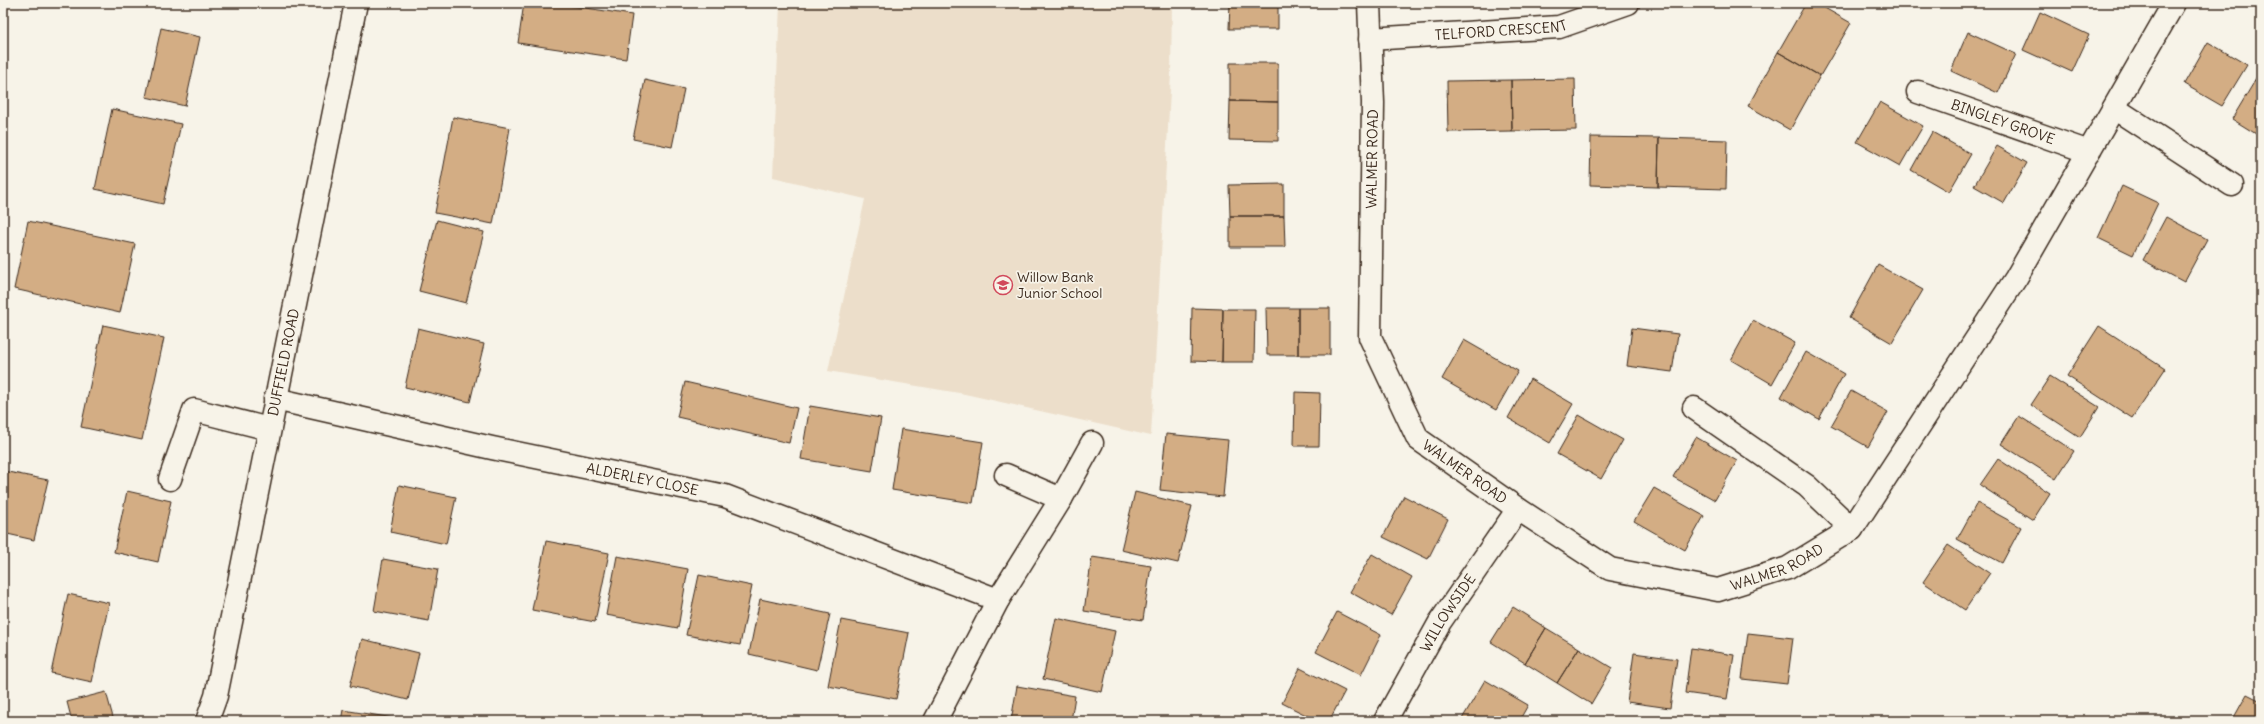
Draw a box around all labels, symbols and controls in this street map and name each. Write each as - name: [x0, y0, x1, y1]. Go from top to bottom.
- street label: TELFORD CRESCENT: [1434, 16, 1569, 44]
- street label: BINGLEY GROVE: [1949, 95, 2057, 148]
- street label: WALMER ROAD: [1362, 109, 1382, 209]
- place label: Willow Bank Junior School: [1017, 268, 1102, 302]
- school or university icon: Willow Bank Junior School: [992, 274, 1014, 296]
- street label: DUFFIELD ROAD: [264, 307, 303, 418]
- street label: WALMER ROAD: [1419, 436, 1511, 508]
- street label: ALDERLEY CLOSE: [585, 459, 700, 499]
- street label: WALMER ROAD: [1728, 540, 1827, 595]
- street label: WILLOWSIDE: [1416, 571, 1479, 655]

